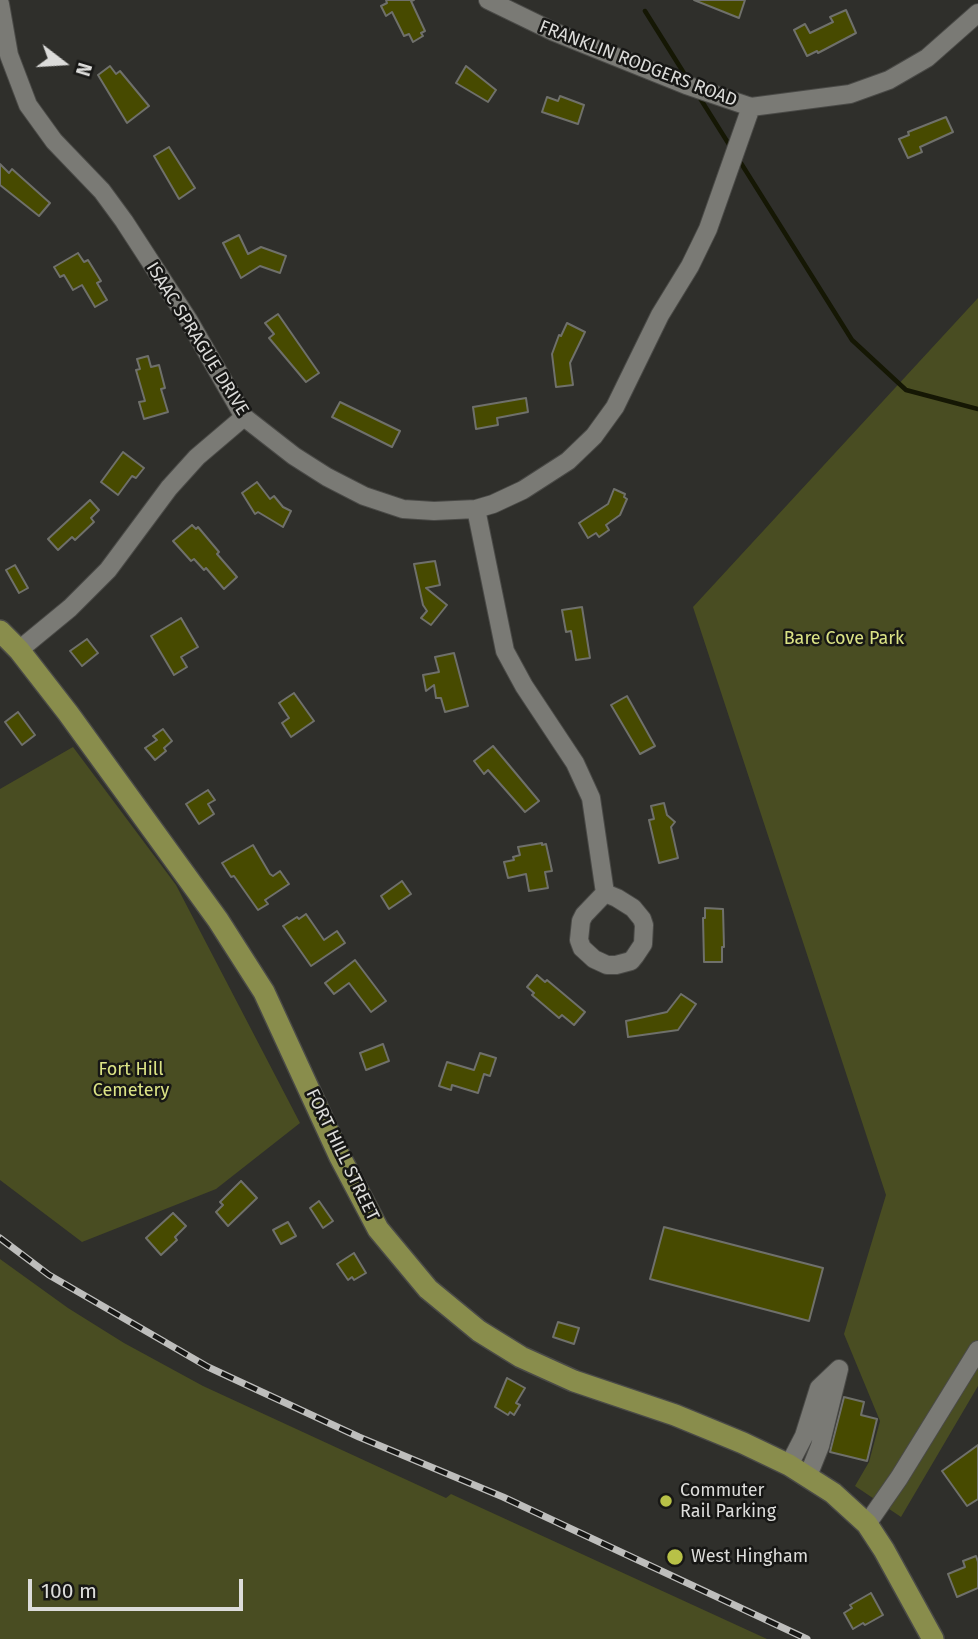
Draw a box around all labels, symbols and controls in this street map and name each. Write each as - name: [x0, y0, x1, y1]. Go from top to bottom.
- street label: FRANKLIN RODGERS ROAD: [536, 16, 740, 112]
- north arrow: [28, 28, 98, 98]
- text: N: [71, 60, 96, 79]
- street label: ISAAC SPRAGUE DRIVE: [141, 258, 253, 420]
- park label: Bare Cove Park: [784, 628, 904, 650]
- park label: Fort Hill Cemetery: [93, 1059, 169, 1102]
- street label: FORT HILL STREET: [301, 1086, 383, 1224]
- place label: Commuter Rail Parking: [680, 1480, 776, 1522]
- marker: Commuter Rail Parking: [658, 1493, 674, 1509]
- place label: West Hingham: [691, 1546, 808, 1568]
- marker: West Hingham: [665, 1547, 685, 1567]
- scale bar: [32, 1566, 247, 1610]
- text: 100 m: [41, 1578, 97, 1604]

